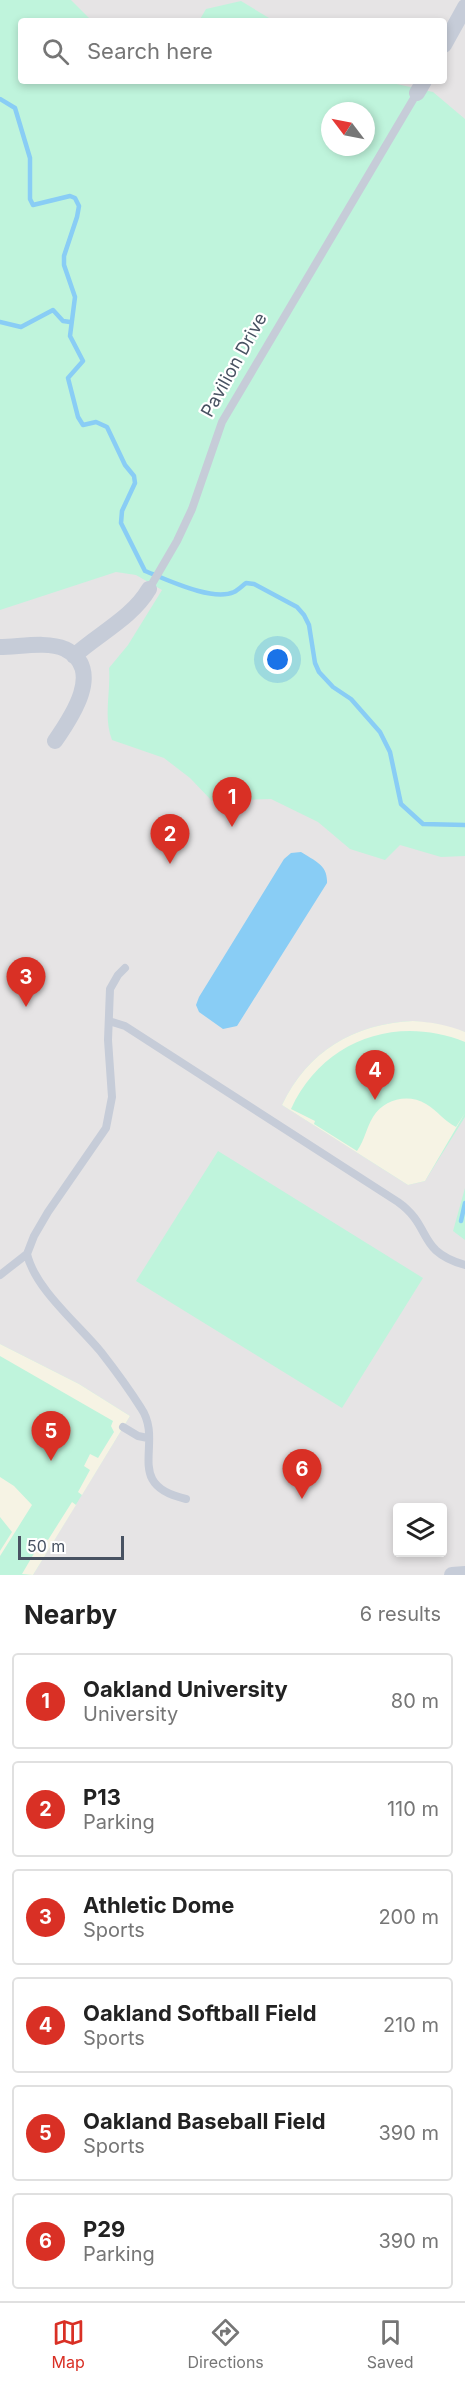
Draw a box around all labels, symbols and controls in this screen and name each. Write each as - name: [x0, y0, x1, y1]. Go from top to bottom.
- search box: [18, 18, 447, 84]
- icon: search: [39, 35, 72, 68]
- text: Search here: [87, 38, 213, 64]
- north arrow: [321, 102, 375, 156]
- street label: Pavilion Drive: [196, 309, 271, 420]
- your location: [263, 645, 292, 674]
- pin: 1: [212, 778, 252, 827]
- pin: 2: [150, 814, 190, 864]
- pin: 3: [6, 958, 46, 1007]
- pin: 4: [356, 1050, 394, 1100]
- pin: 5: [32, 1412, 70, 1461]
- pin: 6: [282, 1450, 322, 1499]
- map controls: [393, 1503, 447, 1557]
- button: layers: [393, 1503, 447, 1557]
- scale bar: [18, 1533, 124, 1560]
- text: 50 m: [27, 1536, 65, 1556]
- text: Nearby: [24, 1599, 117, 1630]
- text: 6 results: [360, 1602, 441, 1626]
- text: Oakland University: [83, 1676, 288, 1702]
- text: 1: [41, 1689, 50, 1713]
- text: 80 m: [391, 1689, 439, 1713]
- text: University: [83, 1702, 178, 1726]
- text: P13: [83, 1784, 121, 1810]
- text: 2: [39, 1797, 52, 1821]
- text: 110 m: [387, 1797, 439, 1821]
- text: Parking: [83, 1810, 155, 1834]
- text: Athletic Dome: [83, 1892, 234, 1918]
- text: 3: [39, 1905, 52, 1929]
- text: 200 m: [378, 1905, 439, 1929]
- text: Sports: [83, 1918, 145, 1942]
- text: Oakland Softball Field: [83, 2000, 317, 2026]
- text: 4: [39, 2013, 52, 2037]
- text: 210 m: [383, 2013, 439, 2037]
- text: Sports: [83, 2026, 145, 2050]
- text: Oakland Baseball Field: [83, 2108, 326, 2134]
- text: 5: [39, 2121, 52, 2145]
- text: 390 m: [378, 2121, 439, 2145]
- text: Sports: [83, 2134, 145, 2158]
- text: P29: [83, 2216, 125, 2242]
- text: 6: [39, 2229, 52, 2253]
- text: 390 m: [378, 2229, 439, 2253]
- text: Parking: [83, 2242, 155, 2266]
- tab: Map: [51, 2316, 85, 2372]
- tab: Directions: [188, 2316, 264, 2372]
- tab: Saved: [367, 2316, 414, 2372]

